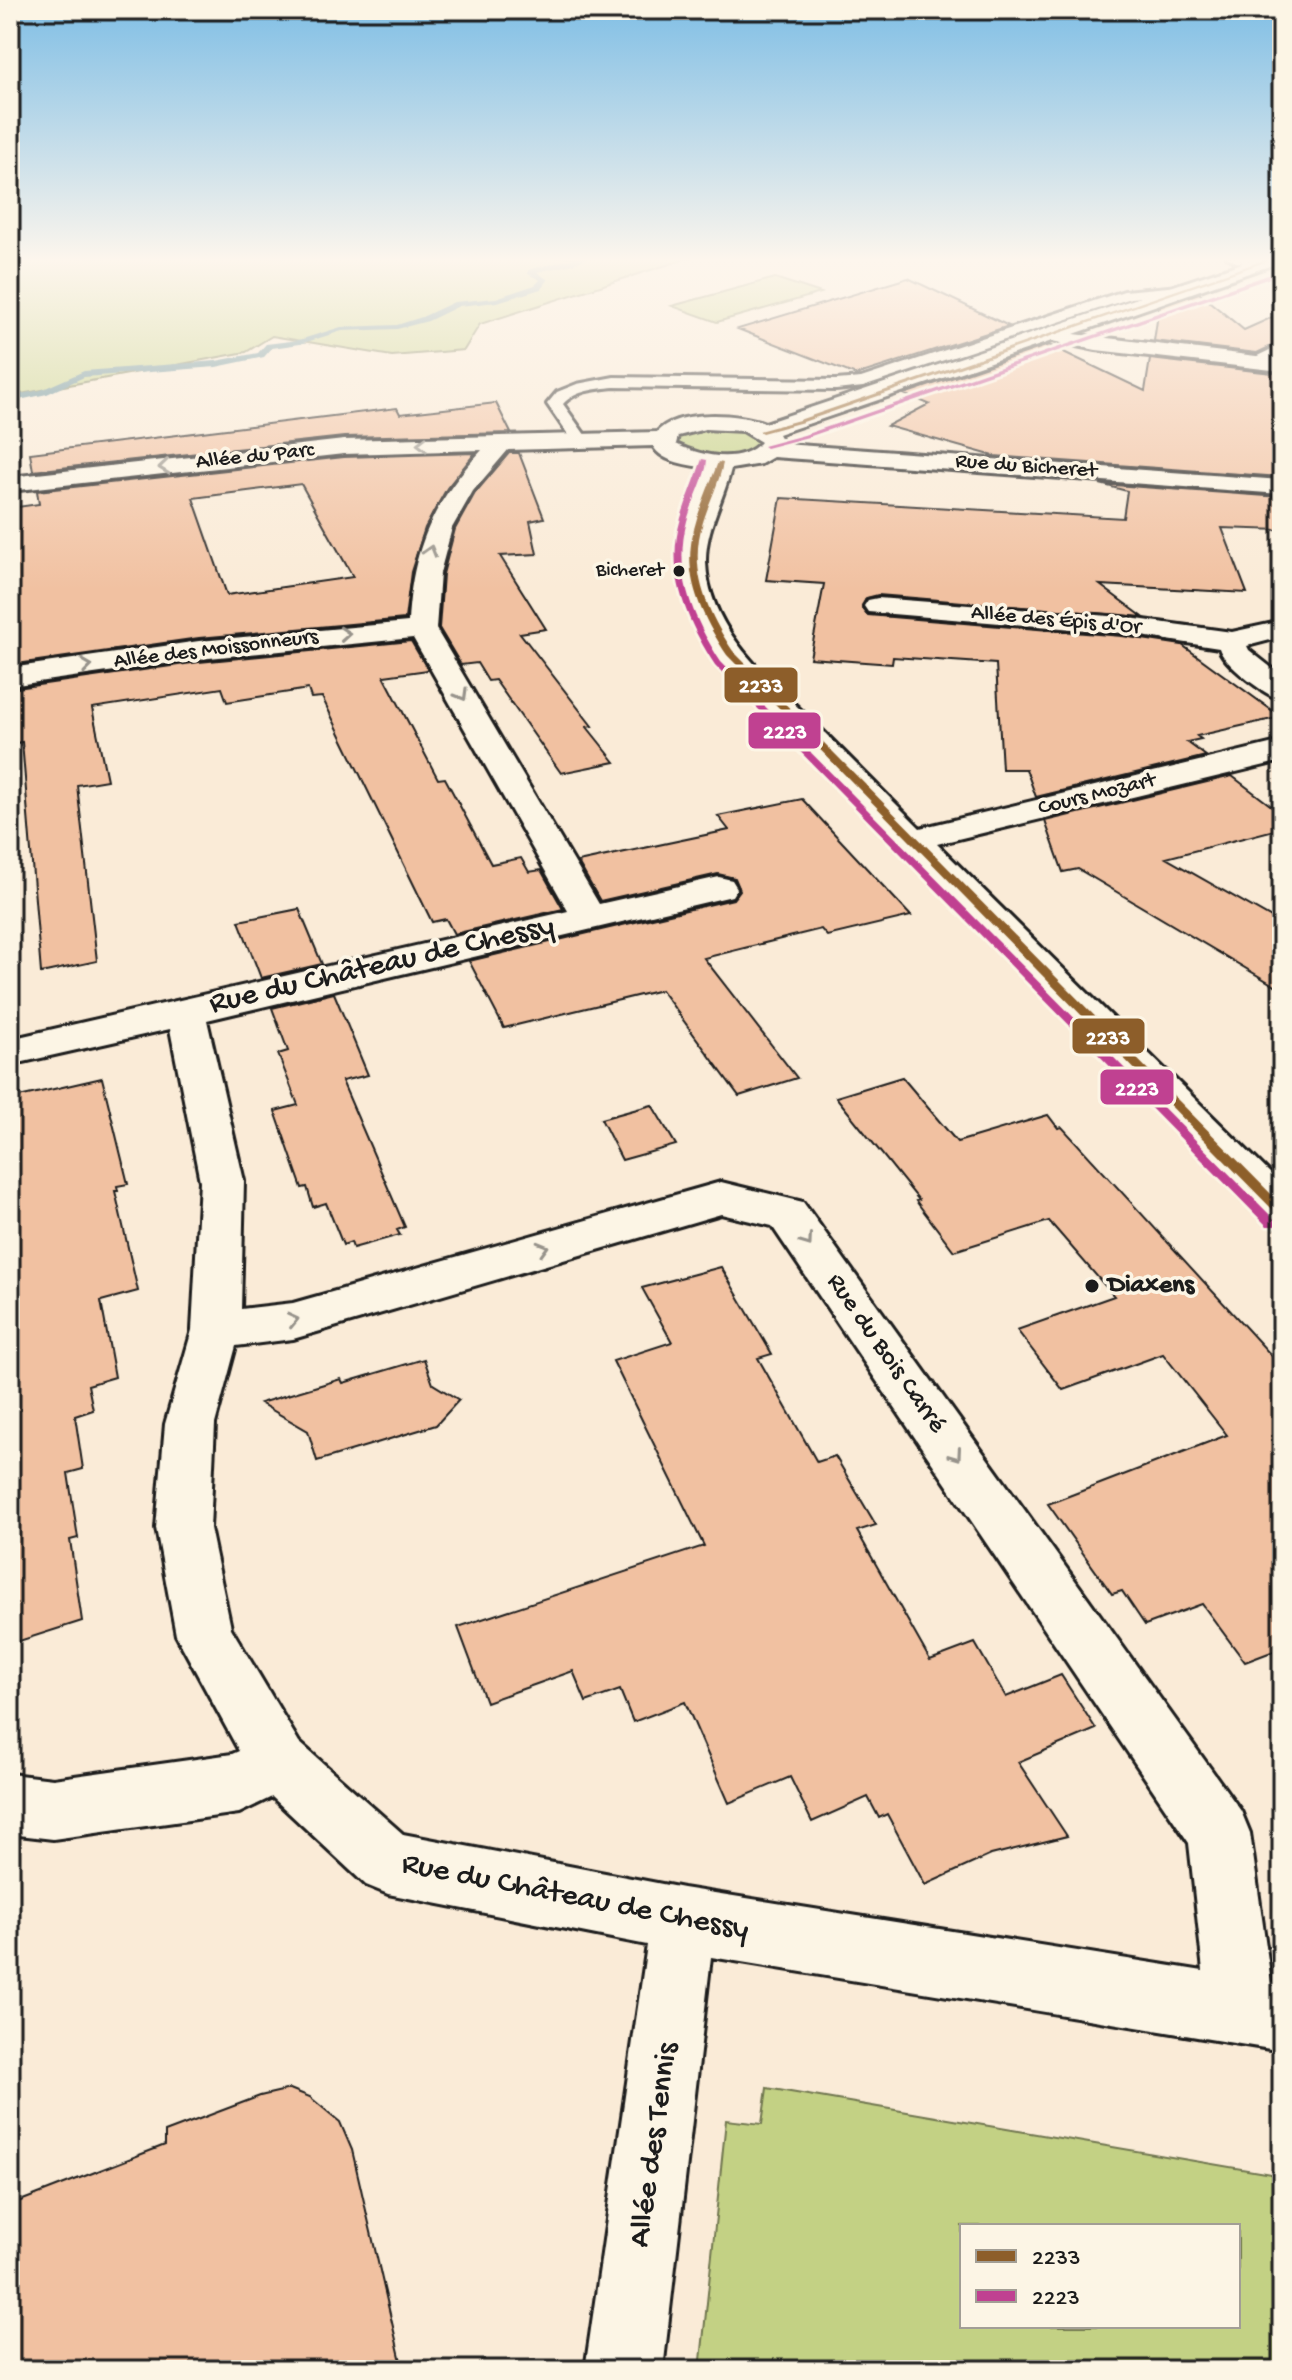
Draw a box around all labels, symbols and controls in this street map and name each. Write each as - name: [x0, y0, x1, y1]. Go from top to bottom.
- one-way arrow: [415, 435, 428, 453]
- street label: Allée du Parc: [195, 438, 317, 476]
- street label: Rue du Bicheret: [954, 449, 1100, 485]
- one-way arrow: [157, 458, 170, 475]
- one-way arrow: [421, 545, 437, 559]
- place label: Bicheret: [595, 560, 666, 583]
- marker: Bicheret: [671, 563, 687, 579]
- street label: Allée des Épis d'Or: [970, 601, 1144, 642]
- street label: Allée des Moissonneurs: [112, 624, 321, 675]
- one-way arrow: [339, 626, 352, 643]
- one-way arrow: [80, 658, 94, 675]
- line badge: 2233: [723, 666, 799, 704]
- text: 2233: [739, 675, 783, 701]
- one-way arrow: [453, 687, 468, 701]
- line badge: 2223: [747, 711, 822, 750]
- text: 2223: [763, 721, 807, 747]
- street label: Cours Mozart: [1036, 767, 1160, 822]
- street label: Rue du Château de Chessy: [206, 908, 558, 1024]
- line badge: 2233: [1071, 1017, 1146, 1055]
- text: 2233: [1086, 1027, 1130, 1053]
- line badge: 2223: [1099, 1068, 1175, 1106]
- text: 2223: [1115, 1078, 1159, 1104]
- one-way arrow: [797, 1233, 812, 1247]
- one-way arrow: [535, 1241, 549, 1257]
- street label: Rue du Bois Carré: [819, 1268, 952, 1440]
- place label: Diaxens: [1106, 1271, 1195, 1302]
- marker: Diaxens: [1083, 1277, 1101, 1295]
- one-way arrow: [286, 1312, 299, 1329]
- one-way arrow: [946, 1446, 961, 1460]
- street label: Rue du Château de Chessy: [398, 1846, 752, 1950]
- street label: Allée des Tennis: [622, 2039, 688, 2250]
- legend: [960, 2224, 1240, 2328]
- text: 2233: [1032, 2245, 1080, 2274]
- text: 2223: [1032, 2285, 1080, 2314]

